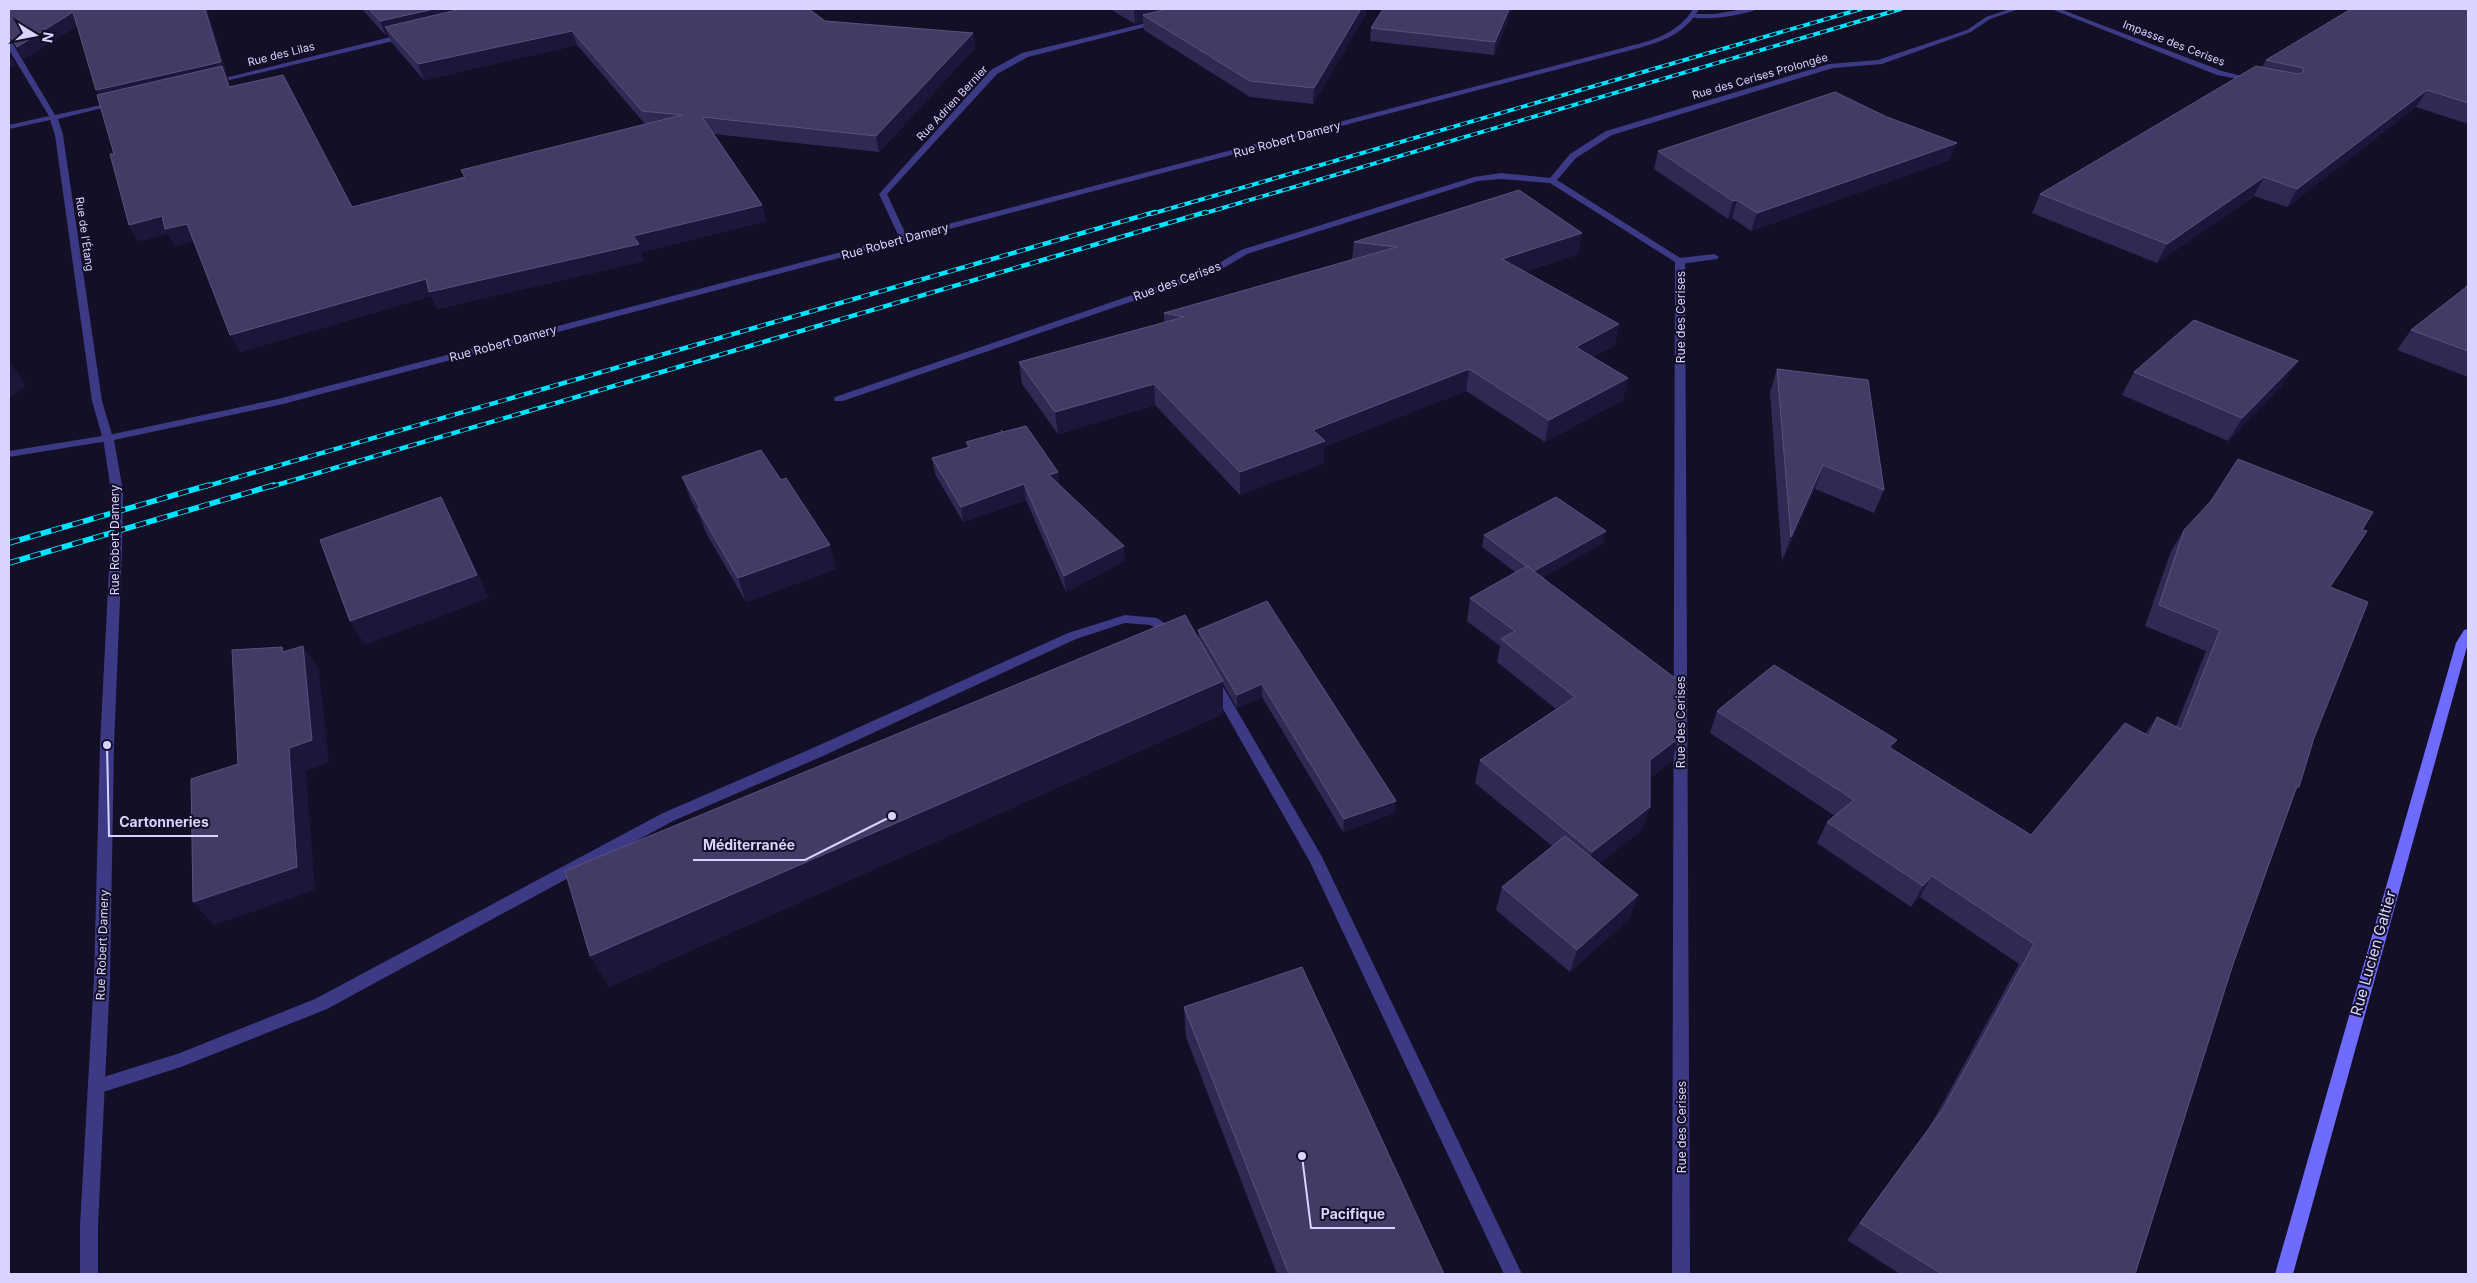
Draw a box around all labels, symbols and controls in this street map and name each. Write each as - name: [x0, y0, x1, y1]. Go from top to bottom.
- north arrow: [10, 10, 60, 60]
- street label: Impasse des Cerises: [2121, 17, 2227, 69]
- text: N: [39, 31, 58, 44]
- street label: Rue des Lilas: [246, 39, 316, 69]
- street label: Rue des Cerises Prolongée: [1690, 50, 1830, 102]
- street label: Rue Adrien Bernier: [913, 62, 991, 144]
- street label: Rue Robert Damery: [1232, 117, 1343, 161]
- street label: Rue de l'Étang: [73, 196, 97, 272]
- street label: Rue Robert Damery: [840, 219, 951, 263]
- street label: Rue des Cerises: [1131, 258, 1223, 304]
- street label: Rue des Cerises: [1673, 271, 1688, 363]
- street label: Rue Robert Damery: [448, 321, 559, 365]
- street label: Rue Robert Damery: [107, 484, 122, 595]
- street label: Rue des Cerises: [1673, 676, 1688, 768]
- callout: Cartonneries: [109, 807, 218, 836]
- text: Cartonneries: [119, 813, 209, 830]
- callout: Méditerranée: [693, 831, 805, 860]
- text: Méditerranée: [703, 836, 795, 853]
- street label: Rue Lucien Galtier: [2346, 888, 2400, 1018]
- street label: Rue Robert Damery: [93, 889, 111, 1001]
- street label: Rue des Cerises: [1674, 1081, 1689, 1173]
- callout: Pacifique: [1311, 1199, 1395, 1228]
- text: Pacifique: [1321, 1205, 1385, 1222]

